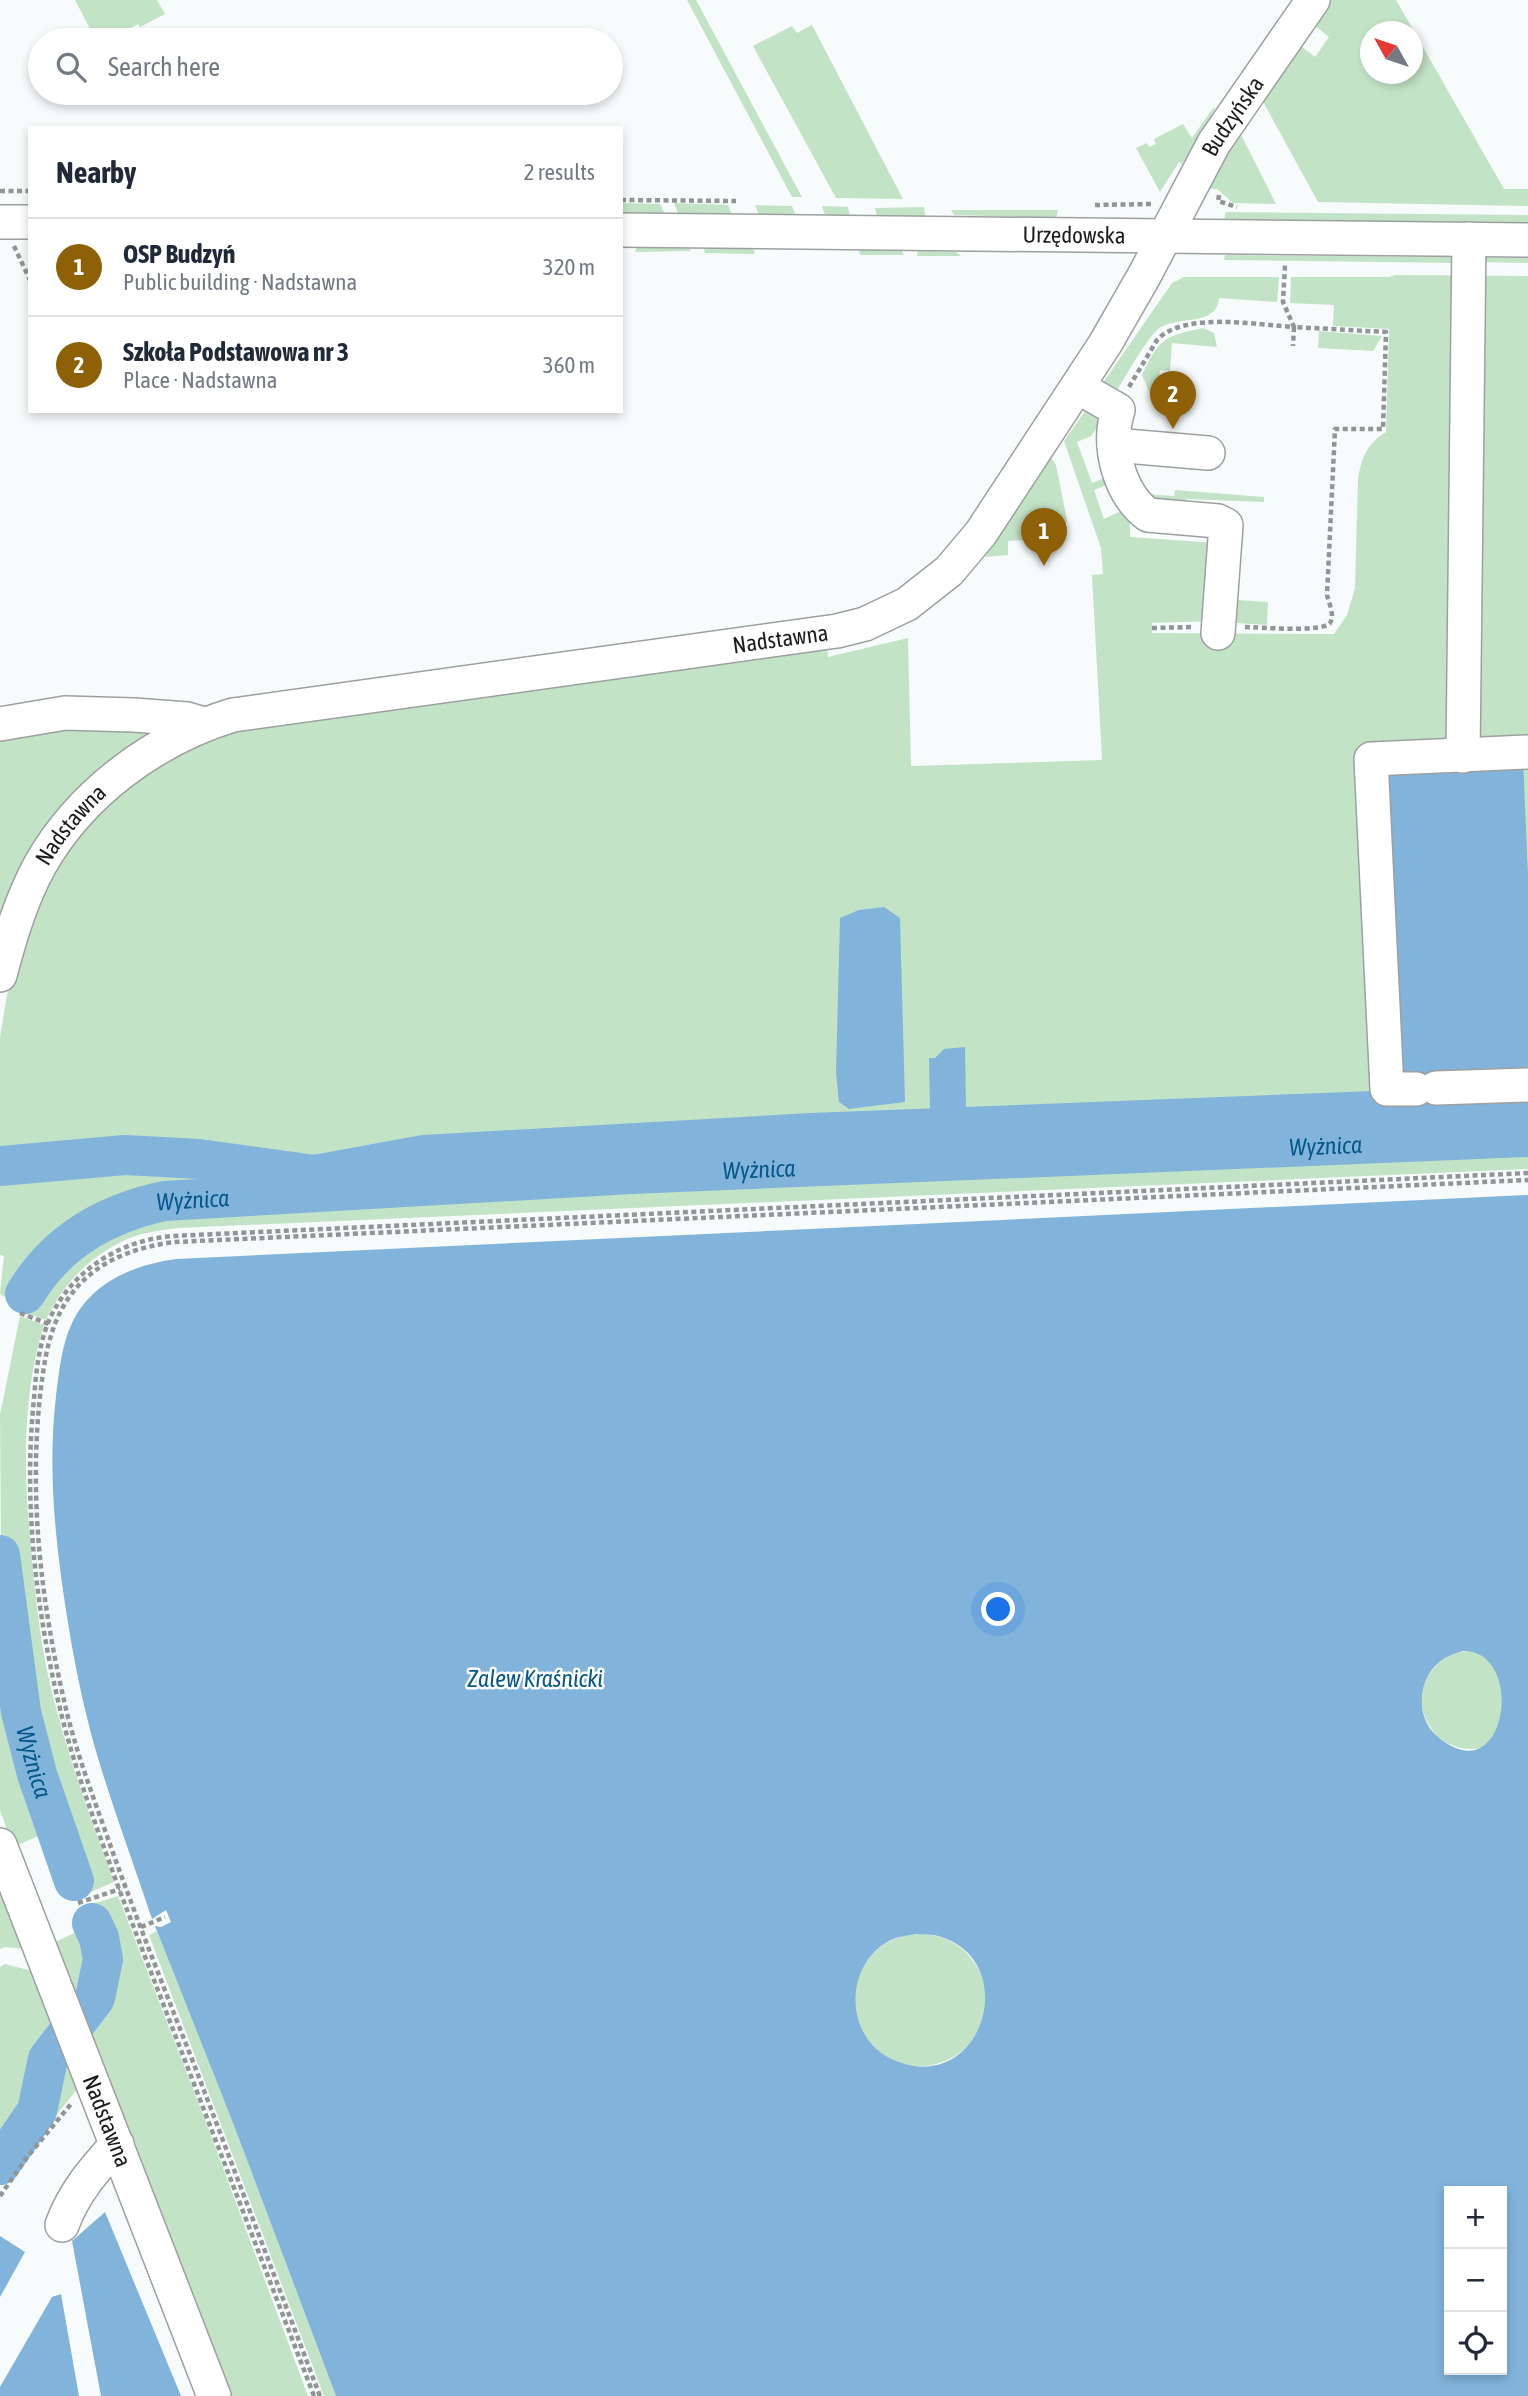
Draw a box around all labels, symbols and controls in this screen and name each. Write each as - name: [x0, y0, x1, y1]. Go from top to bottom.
- north arrow: [1360, 21, 1423, 84]
- search box: [28, 28, 623, 105]
- icon: search: [52, 48, 90, 86]
- text: Search here: [108, 52, 220, 82]
- street label: Budzyńska: [1197, 72, 1269, 160]
- text: Nearby: [56, 155, 136, 189]
- text: 2 results: [524, 159, 595, 185]
- street label: Urzędowska: [1022, 221, 1126, 249]
- text: OSP Budzyń: [123, 239, 235, 269]
- text: 1: [74, 254, 84, 280]
- text: 320 m: [543, 254, 595, 280]
- text: Public building · Nadstawna: [123, 269, 357, 295]
- text: Szkoła Podstawowa nr 3: [123, 337, 349, 367]
- text: 2: [74, 352, 84, 378]
- text: 360 m: [543, 352, 595, 378]
- text: Place · Nadstawna: [123, 367, 277, 393]
- pin: 2: [1150, 371, 1196, 429]
- pin: 1: [1021, 508, 1067, 566]
- street label: Nadstawna: [731, 619, 830, 658]
- street label: Nadstawna: [30, 779, 111, 870]
- water label: Wyżnica: [1288, 1130, 1362, 1160]
- water label: Wyżnica: [722, 1154, 796, 1184]
- water label: Wyżnica: [155, 1184, 230, 1215]
- your location: [981, 1592, 1015, 1626]
- water label: Zalew Kraśnicki: [467, 1665, 603, 1692]
- water label: Wyżnica: [12, 1723, 58, 1801]
- street label: Nadstawna: [78, 2071, 137, 2170]
- map controls: [1444, 2186, 1507, 2375]
- button: +: [1444, 2186, 1507, 2249]
- button: −: [1444, 2249, 1507, 2312]
- button: locate: [1444, 2312, 1507, 2375]

